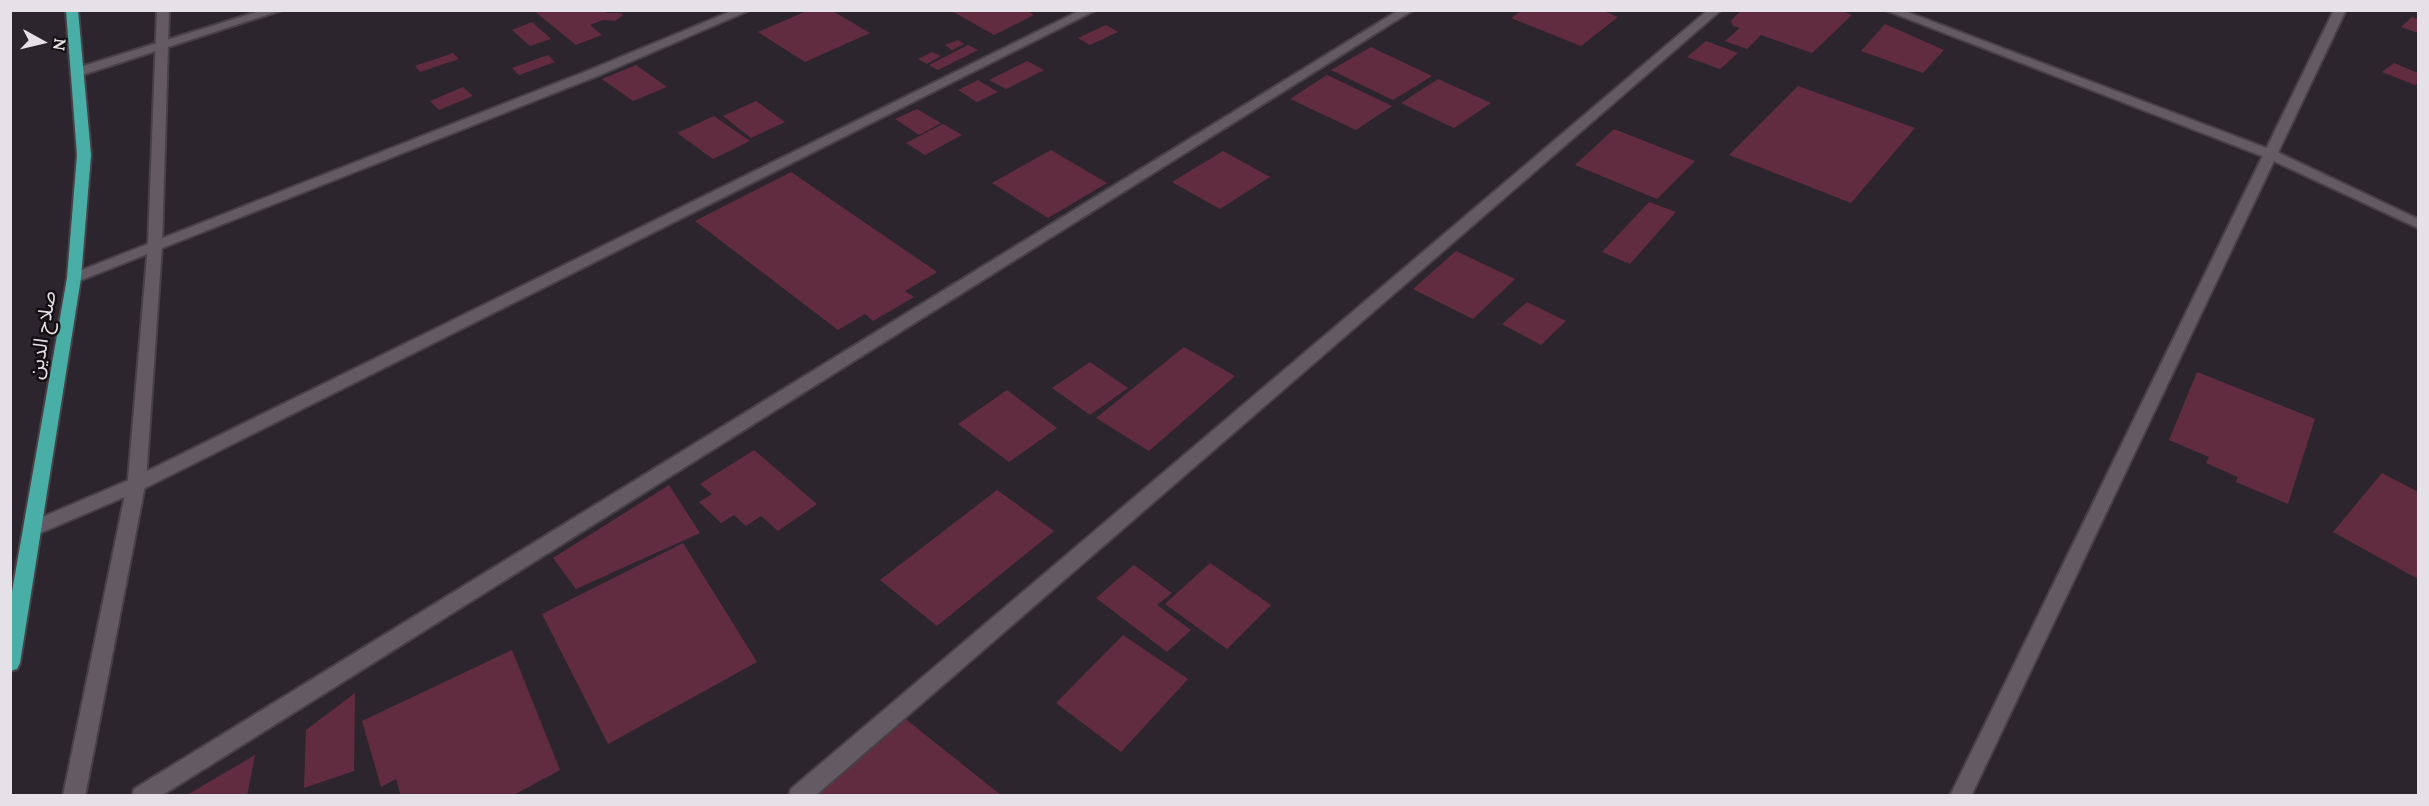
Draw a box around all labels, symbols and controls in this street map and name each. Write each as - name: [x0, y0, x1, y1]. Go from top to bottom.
- north arrow: [12, 12, 72, 72]
- text: N: [49, 37, 71, 52]
- street label: صلاح الدين: [24, 289, 62, 381]

